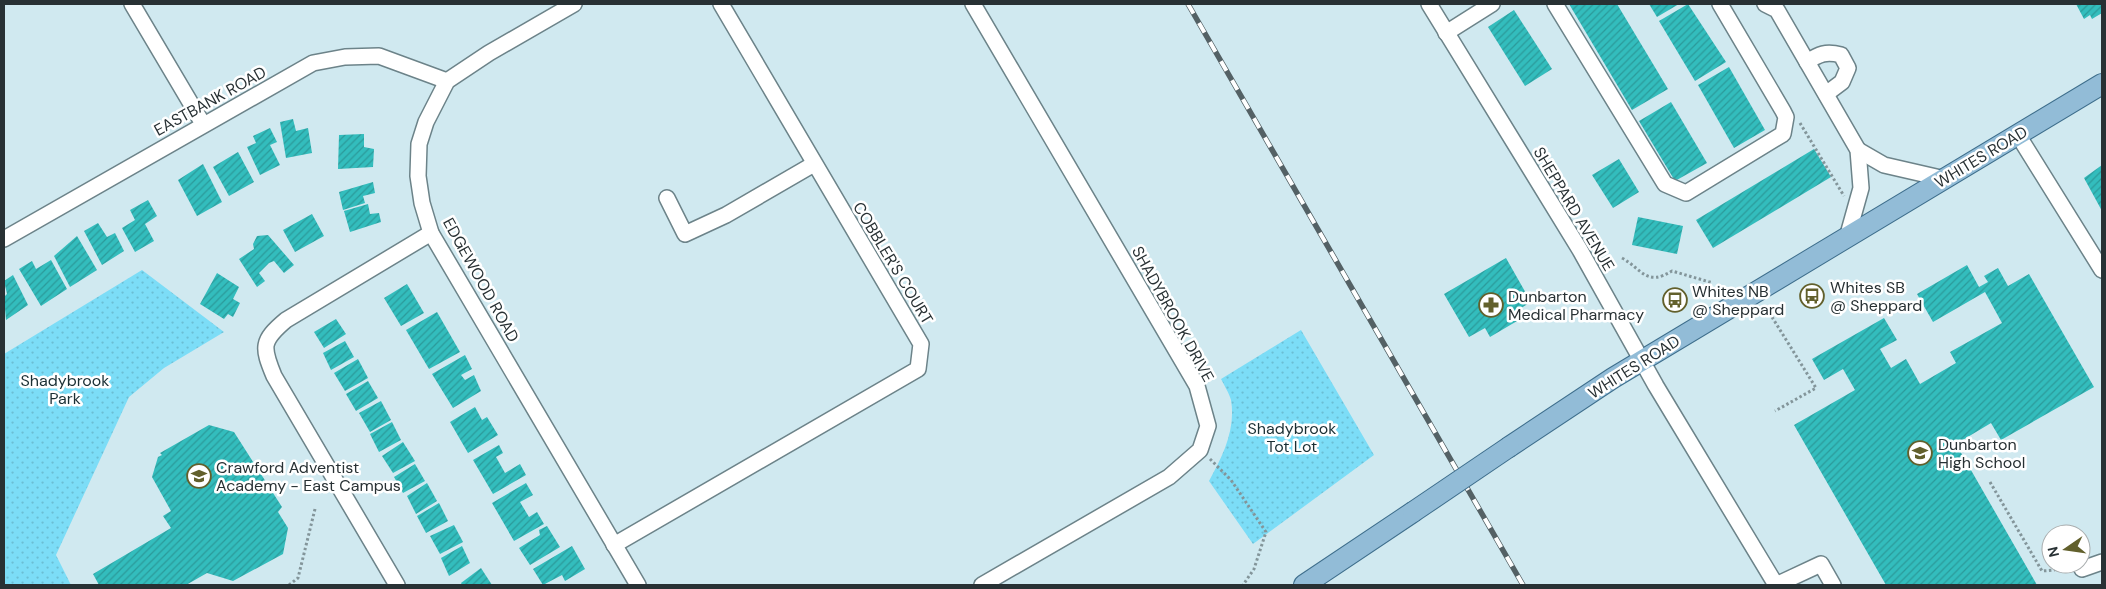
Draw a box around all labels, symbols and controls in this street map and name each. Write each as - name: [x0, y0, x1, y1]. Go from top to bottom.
- street label: EASTBANK ROAD: [150, 61, 270, 141]
- street label: WHITES ROAD: [1931, 121, 2031, 193]
- street label: SHEPPARD AVENUE: [1529, 143, 1619, 275]
- street label: COBBLER'S COURT: [848, 198, 938, 328]
- street label: EDGEWOOD ROAD: [438, 214, 524, 346]
- street label: SHADYBROOK DRIVE: [1127, 243, 1219, 385]
- place label: Whites SB @ Sheppard: [1830, 277, 1922, 316]
- place label: Whites NB @ Sheppard: [1692, 281, 1784, 320]
- bus stop icon: Whites SB @ Sheppard: [1799, 283, 1825, 309]
- place label: Dunbarton Medical Pharmacy: [1508, 286, 1644, 325]
- bus stop icon: Whites NB @ Sheppard: [1662, 287, 1688, 313]
- pharmacy icon: Dunbarton Medical Pharmacy: [1478, 292, 1504, 318]
- street label: WHITES ROAD: [1584, 330, 1684, 404]
- park label: Shadybrook Park: [21, 370, 109, 409]
- park label: Shadybrook Tot Lot: [1248, 418, 1336, 457]
- place label: Dunbarton High School: [1938, 434, 2025, 473]
- school or university icon: Dunbarton High School: [1907, 440, 1933, 466]
- place label: Crawford Adventist Academy - East Campus: [216, 457, 401, 496]
- school or university icon: Crawford Adventist Academy - East Campus: [186, 463, 212, 489]
- north arrow: [2041, 524, 2091, 574]
- text: N: [2043, 545, 2063, 559]

